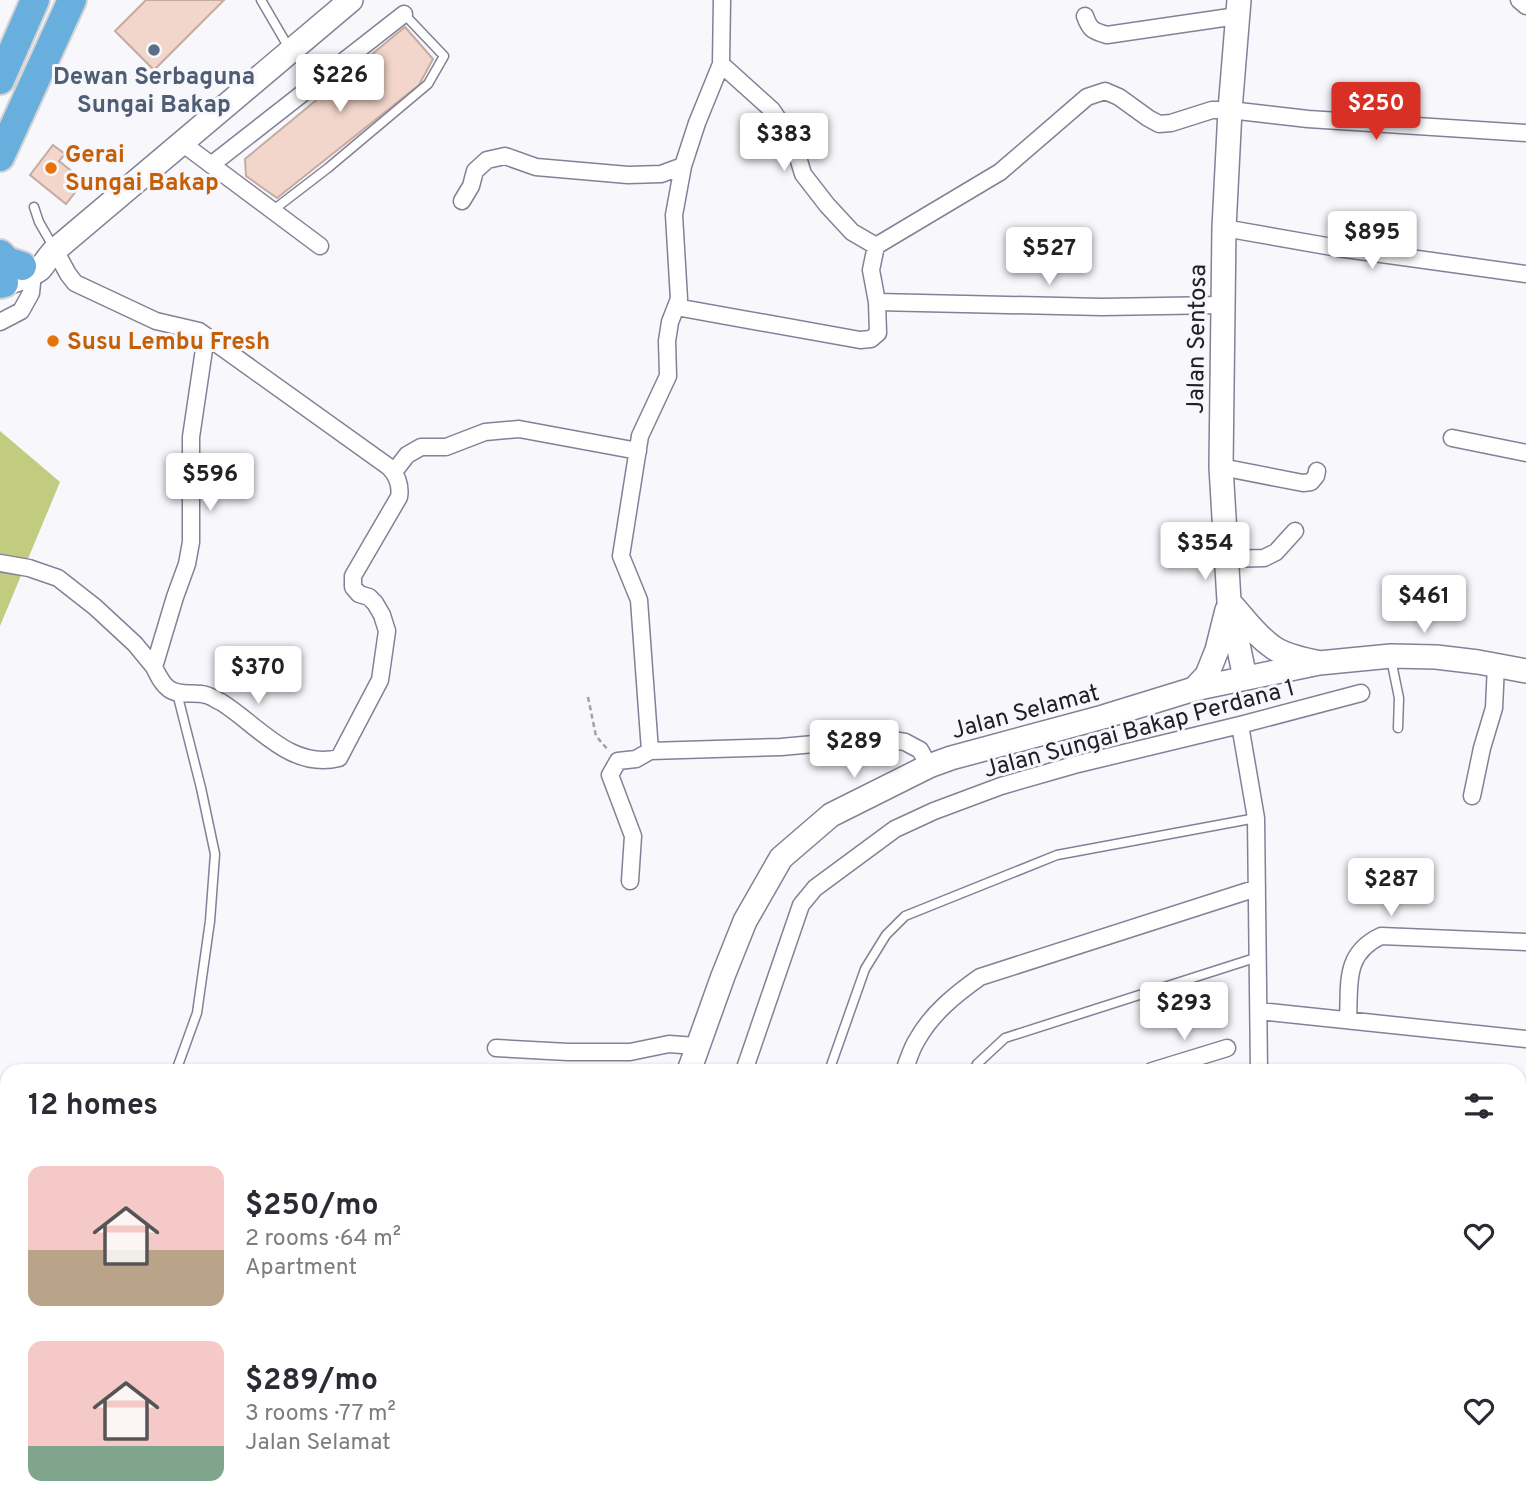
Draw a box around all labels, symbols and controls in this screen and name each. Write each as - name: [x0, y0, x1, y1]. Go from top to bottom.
- marker: Dewan Serbaguna Sungai Bakap: [146, 42, 162, 58]
- pin: $226: [299, 54, 381, 114]
- text: $226: [312, 62, 368, 91]
- place label: Dewan Serbaguna Sungai Bakap: [53, 63, 255, 121]
- pin: $250: [1335, 82, 1417, 142]
- text: $250: [1347, 90, 1405, 119]
- pin: $383: [743, 114, 825, 173]
- text: $383: [756, 121, 812, 150]
- place label: Gerai Sungai Bakap: [65, 141, 219, 199]
- marker: Gerai Sungai Bakap: [43, 160, 59, 176]
- pin: $895: [1331, 212, 1413, 271]
- text: $895: [1344, 219, 1400, 248]
- pin: $527: [1008, 228, 1090, 287]
- text: $527: [1022, 235, 1076, 264]
- street label: Jalan Sentosa: [1182, 264, 1214, 414]
- place label: Susu Lembu Fresh: [67, 328, 270, 358]
- marker: Susu Lembu Fresh: [45, 333, 61, 349]
- pin: $596: [169, 454, 251, 513]
- text: $596: [182, 461, 238, 490]
- pin: $354: [1164, 522, 1246, 582]
- text: $354: [1177, 530, 1233, 559]
- pin: $461: [1383, 576, 1465, 635]
- text: $461: [1398, 583, 1450, 612]
- pin: $370: [217, 646, 299, 706]
- text: $370: [231, 654, 285, 683]
- street label: Jalan Sungai Bakap Perdana 1: [980, 674, 1299, 786]
- street label: Jalan Selamat: [948, 679, 1103, 747]
- pin: $289: [813, 720, 895, 780]
- text: $289: [826, 728, 882, 757]
- pin: $287: [1350, 858, 1432, 918]
- text: $287: [1364, 866, 1418, 895]
- pin: $293: [1143, 982, 1225, 1042]
- text: $293: [1156, 990, 1212, 1019]
- icon: filters: [1460, 1087, 1498, 1125]
- text: 12 homes: [28, 1088, 158, 1125]
- text: $250/mo: [245, 1188, 379, 1225]
- icon: home: [84, 1194, 168, 1278]
- icon: heart: [1460, 1217, 1498, 1255]
- text: 2 rooms · 64 m²: [245, 1225, 401, 1254]
- text: Apartment: [245, 1254, 357, 1283]
- text: $289/mo: [245, 1363, 378, 1400]
- icon: home: [84, 1369, 168, 1453]
- icon: heart: [1460, 1392, 1498, 1430]
- text: 3 rooms · 77 m²: [245, 1400, 396, 1429]
- text: Jalan Selamat: [245, 1429, 391, 1458]

